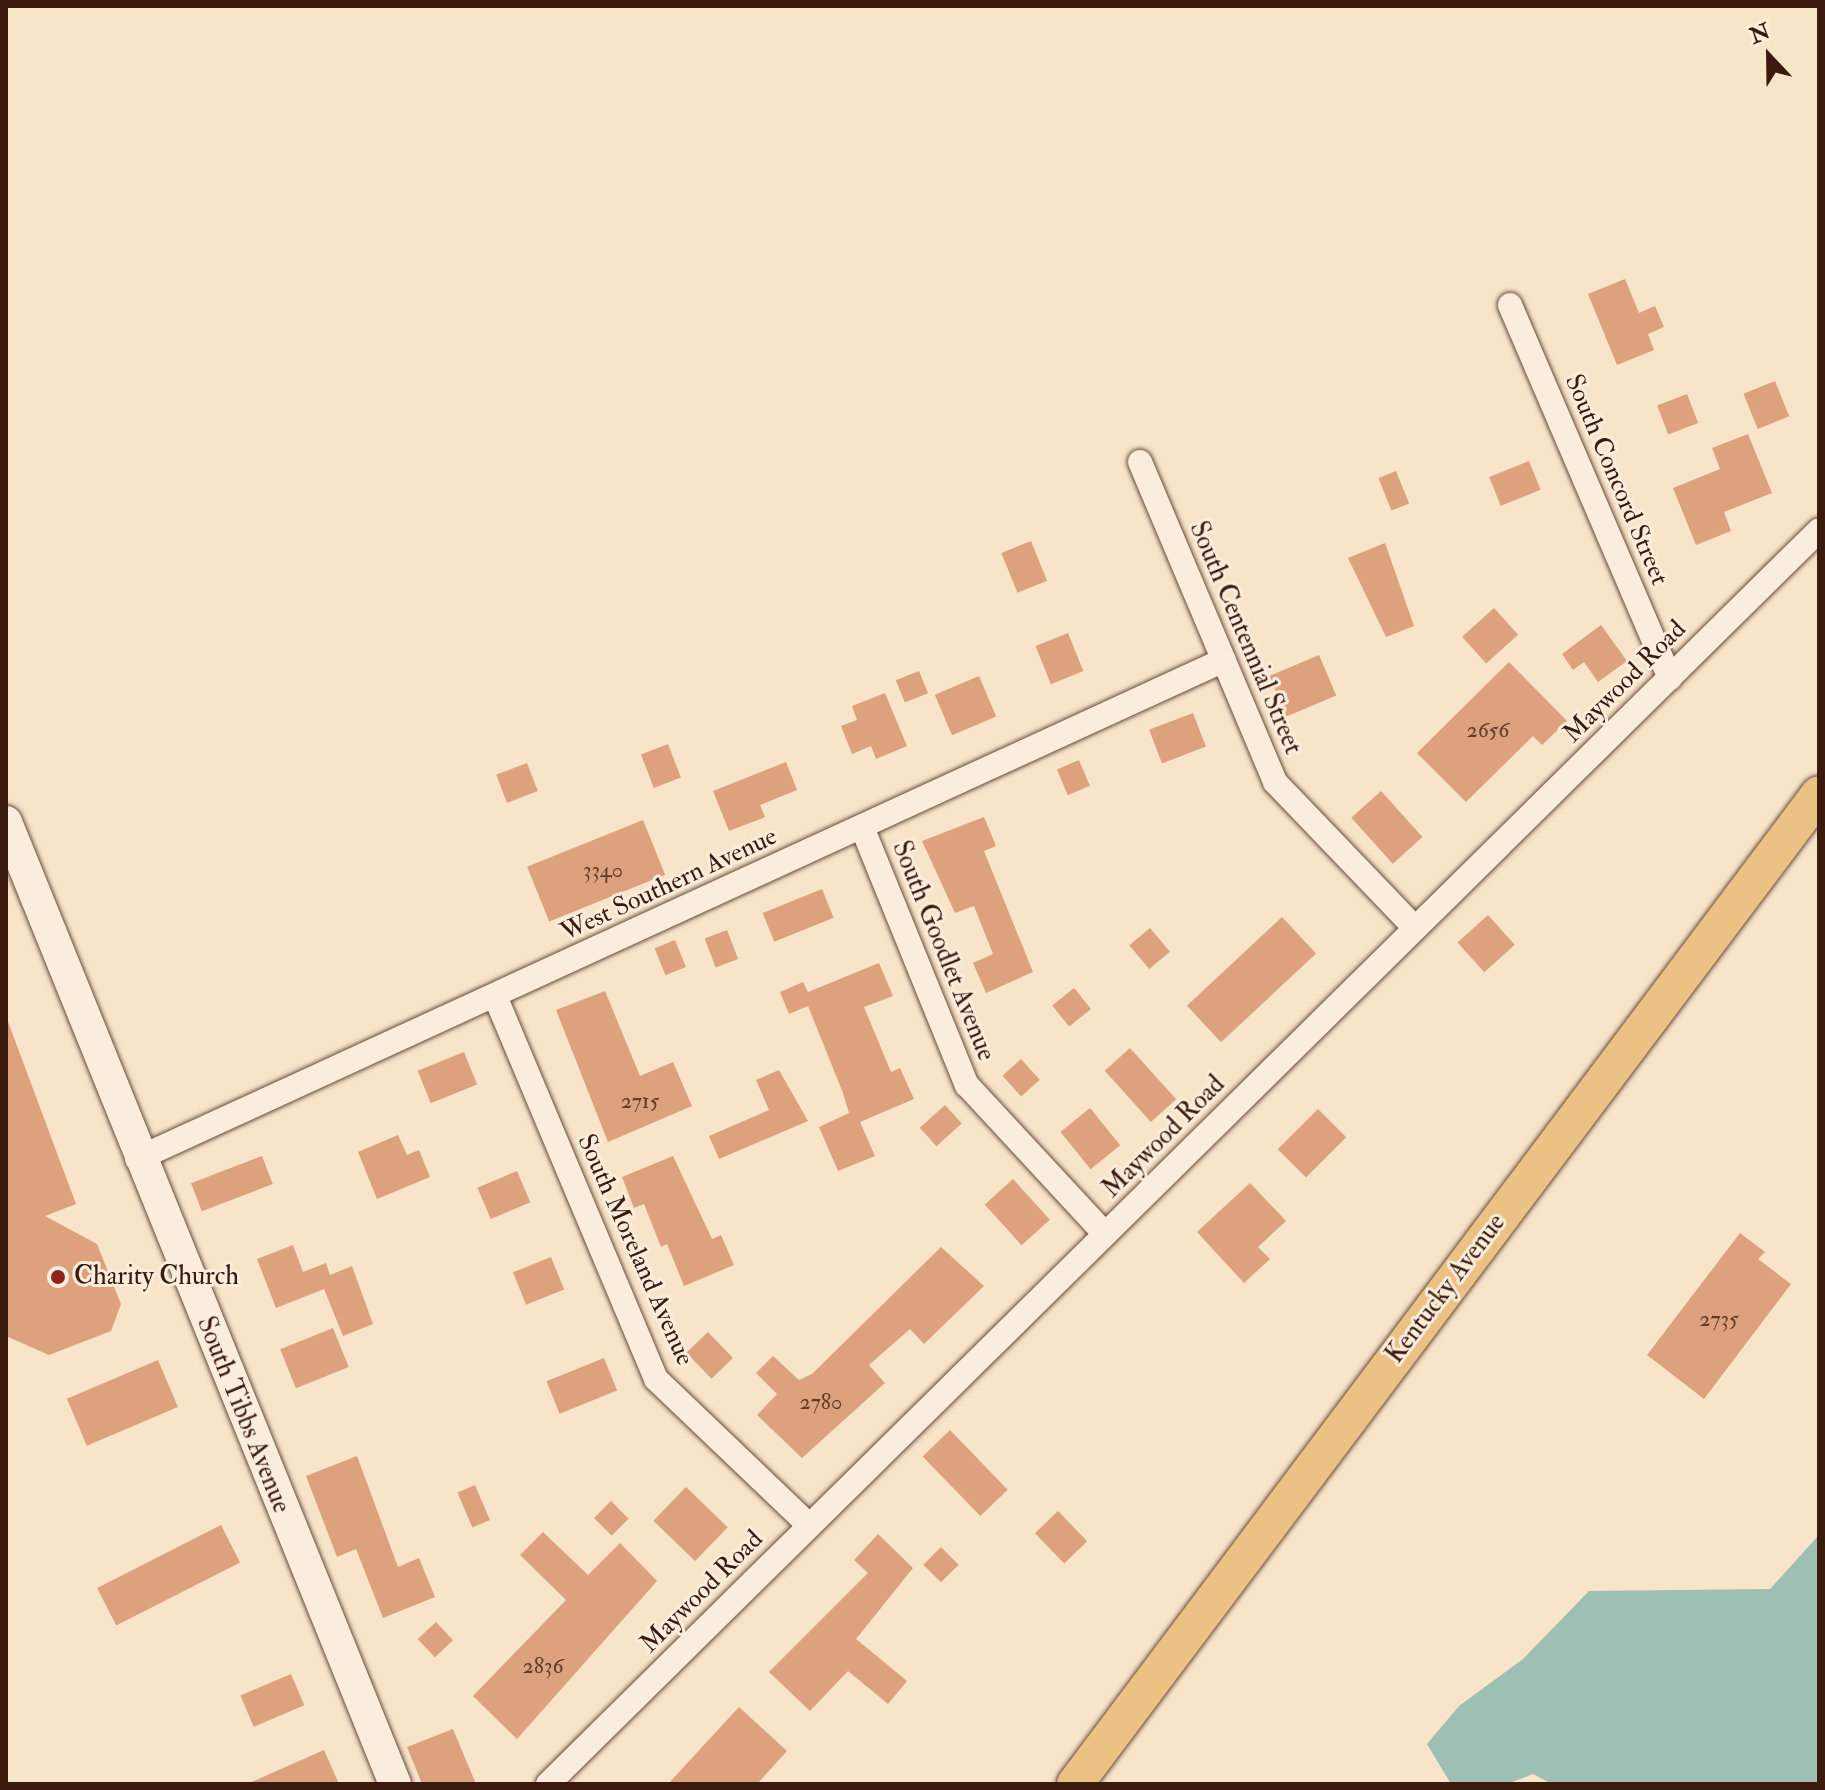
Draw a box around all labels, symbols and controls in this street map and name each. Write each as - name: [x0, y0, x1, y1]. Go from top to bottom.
- north arrow: [1729, 16, 1809, 96]
- text: N: [1746, 17, 1774, 50]
- street label: South Concord Street: [1557, 370, 1675, 590]
- street label: South Centennial Street: [1182, 517, 1308, 759]
- street label: Maywood Road: [1557, 614, 1693, 750]
- house number: 2656: [1467, 718, 1509, 744]
- street label: West Southern Avenue: [556, 821, 782, 949]
- street label: South Goodlet Avenue: [885, 837, 1001, 1065]
- house number: 3340: [583, 858, 623, 884]
- street label: Maywood Road: [1096, 1069, 1232, 1205]
- house number: 2715: [621, 1089, 659, 1115]
- street label: South Moreland Avenue: [570, 1130, 700, 1370]
- street label: Kentucky Avenue: [1380, 1208, 1512, 1370]
- place label: Charity Church: [74, 1261, 239, 1293]
- marker: Charity Church: [49, 1268, 67, 1286]
- house number: 2735: [1699, 1307, 1739, 1333]
- street label: South Tibbs Avenue: [189, 1312, 297, 1518]
- house number: 2780: [800, 1390, 842, 1416]
- street label: Maywood Road: [634, 1524, 770, 1660]
- house number: 2836: [522, 1654, 564, 1680]

